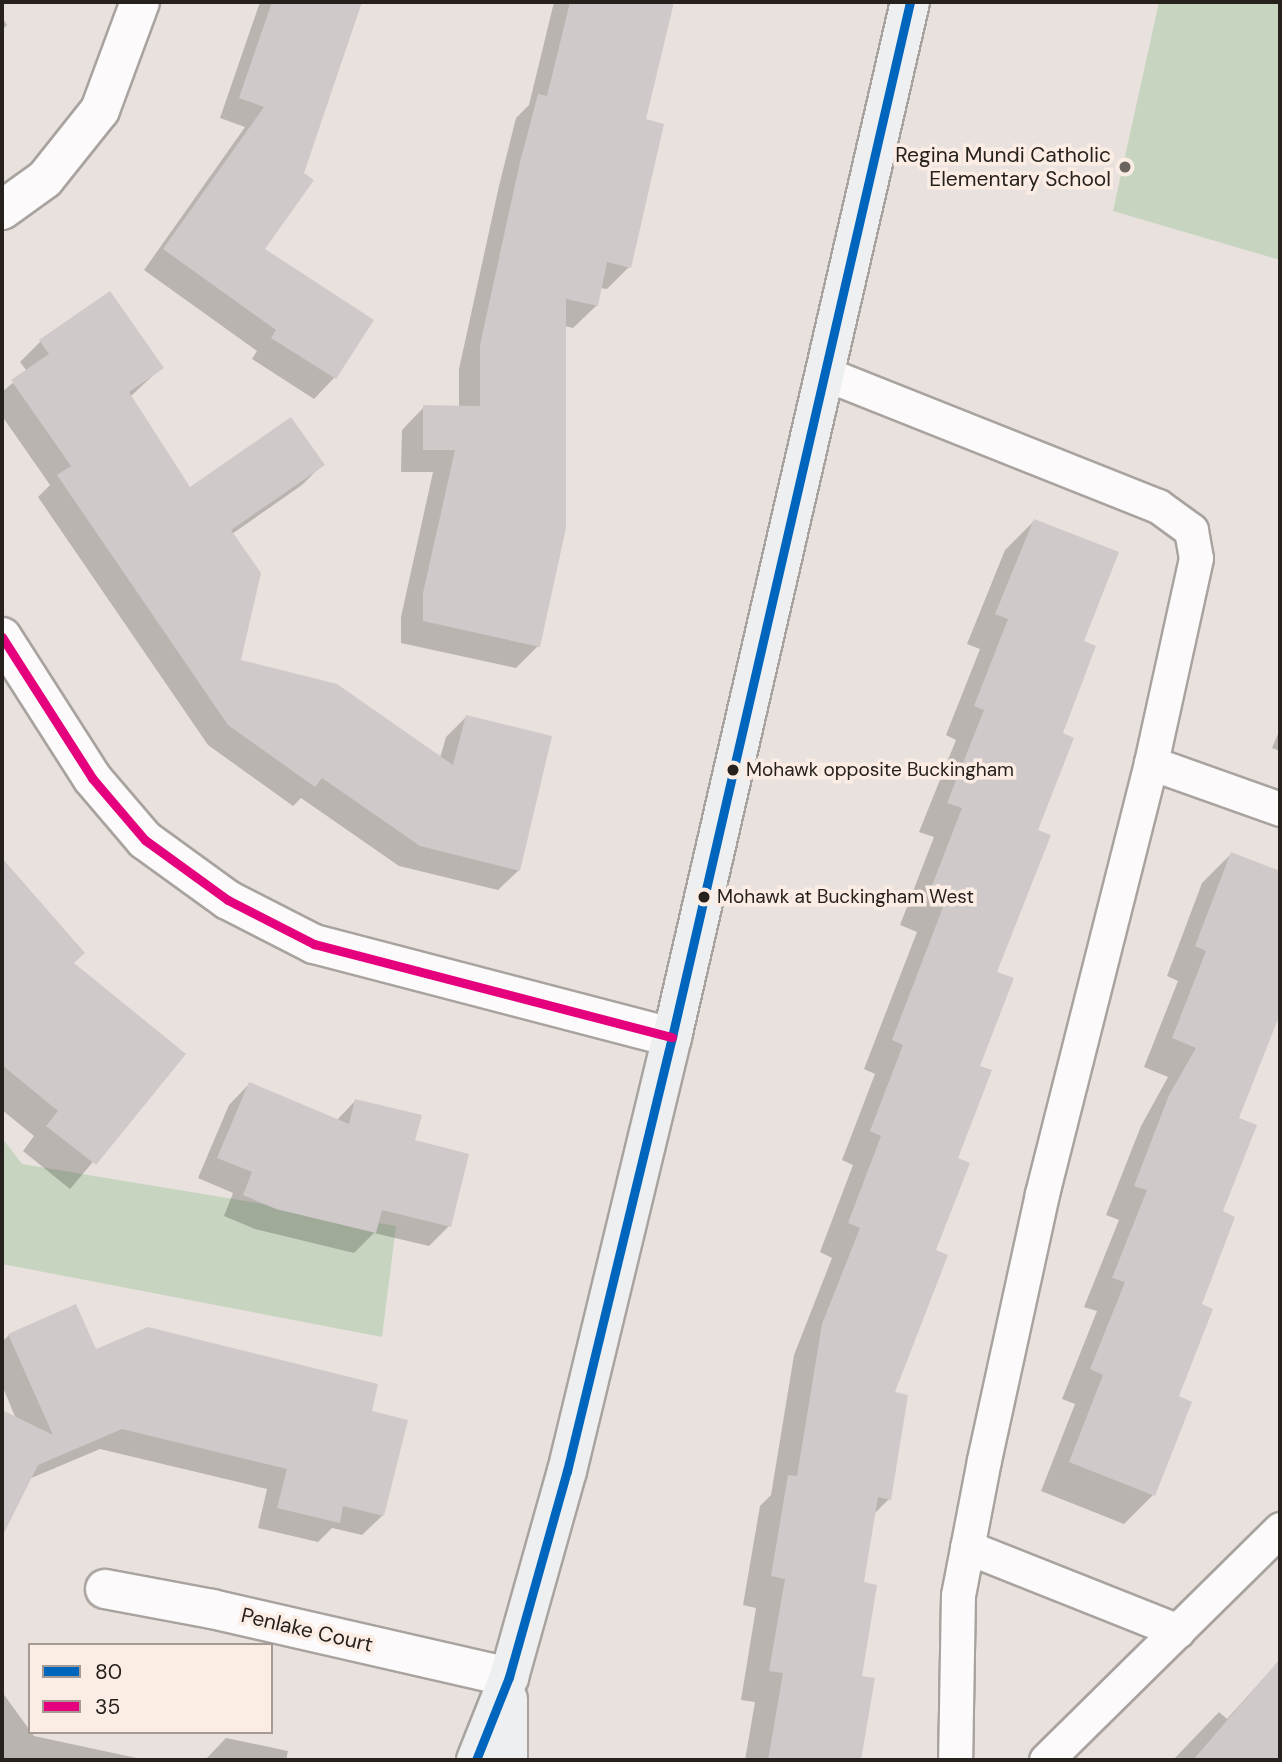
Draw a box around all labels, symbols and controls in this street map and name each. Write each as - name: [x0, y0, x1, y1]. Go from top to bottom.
- place label: Regina Mundi Catholic Elementary School: [895, 142, 1111, 192]
- marker: Regina Mundi Catholic Elementary School: [1117, 159, 1133, 175]
- place label: Mohawk opposite Buckingham: [746, 759, 1014, 781]
- marker: Mohawk opposite Buckingham: [726, 763, 740, 777]
- place label: Mohawk at Buckingham West: [717, 886, 974, 908]
- marker: Mohawk at Buckingham West: [697, 890, 711, 904]
- street label: Penlake Court: [239, 1603, 375, 1657]
- legend: [28, 1643, 273, 1734]
- text: 80: [95, 1658, 122, 1686]
- text: 35: [95, 1693, 120, 1721]

